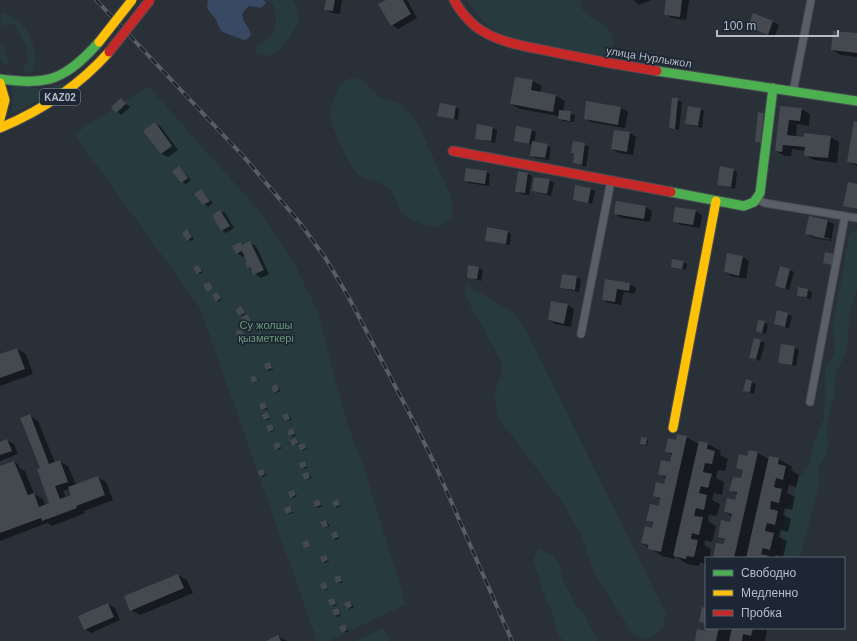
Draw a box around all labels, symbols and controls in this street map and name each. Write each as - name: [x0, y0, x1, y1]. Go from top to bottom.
- scale bar: [717, 12, 838, 38]
- text: 100 m: [723, 19, 756, 33]
- street label: улица Нурлыжол: [605, 44, 693, 70]
- road number: KAZ02: [40, 89, 80, 105]
- park label: Су жолшы қызметкері: [238, 319, 294, 344]
- legend: [705, 557, 845, 629]
- text: Свободно: [741, 566, 796, 580]
- text: Медленно: [741, 586, 798, 600]
- text: Пробка: [741, 606, 782, 620]

